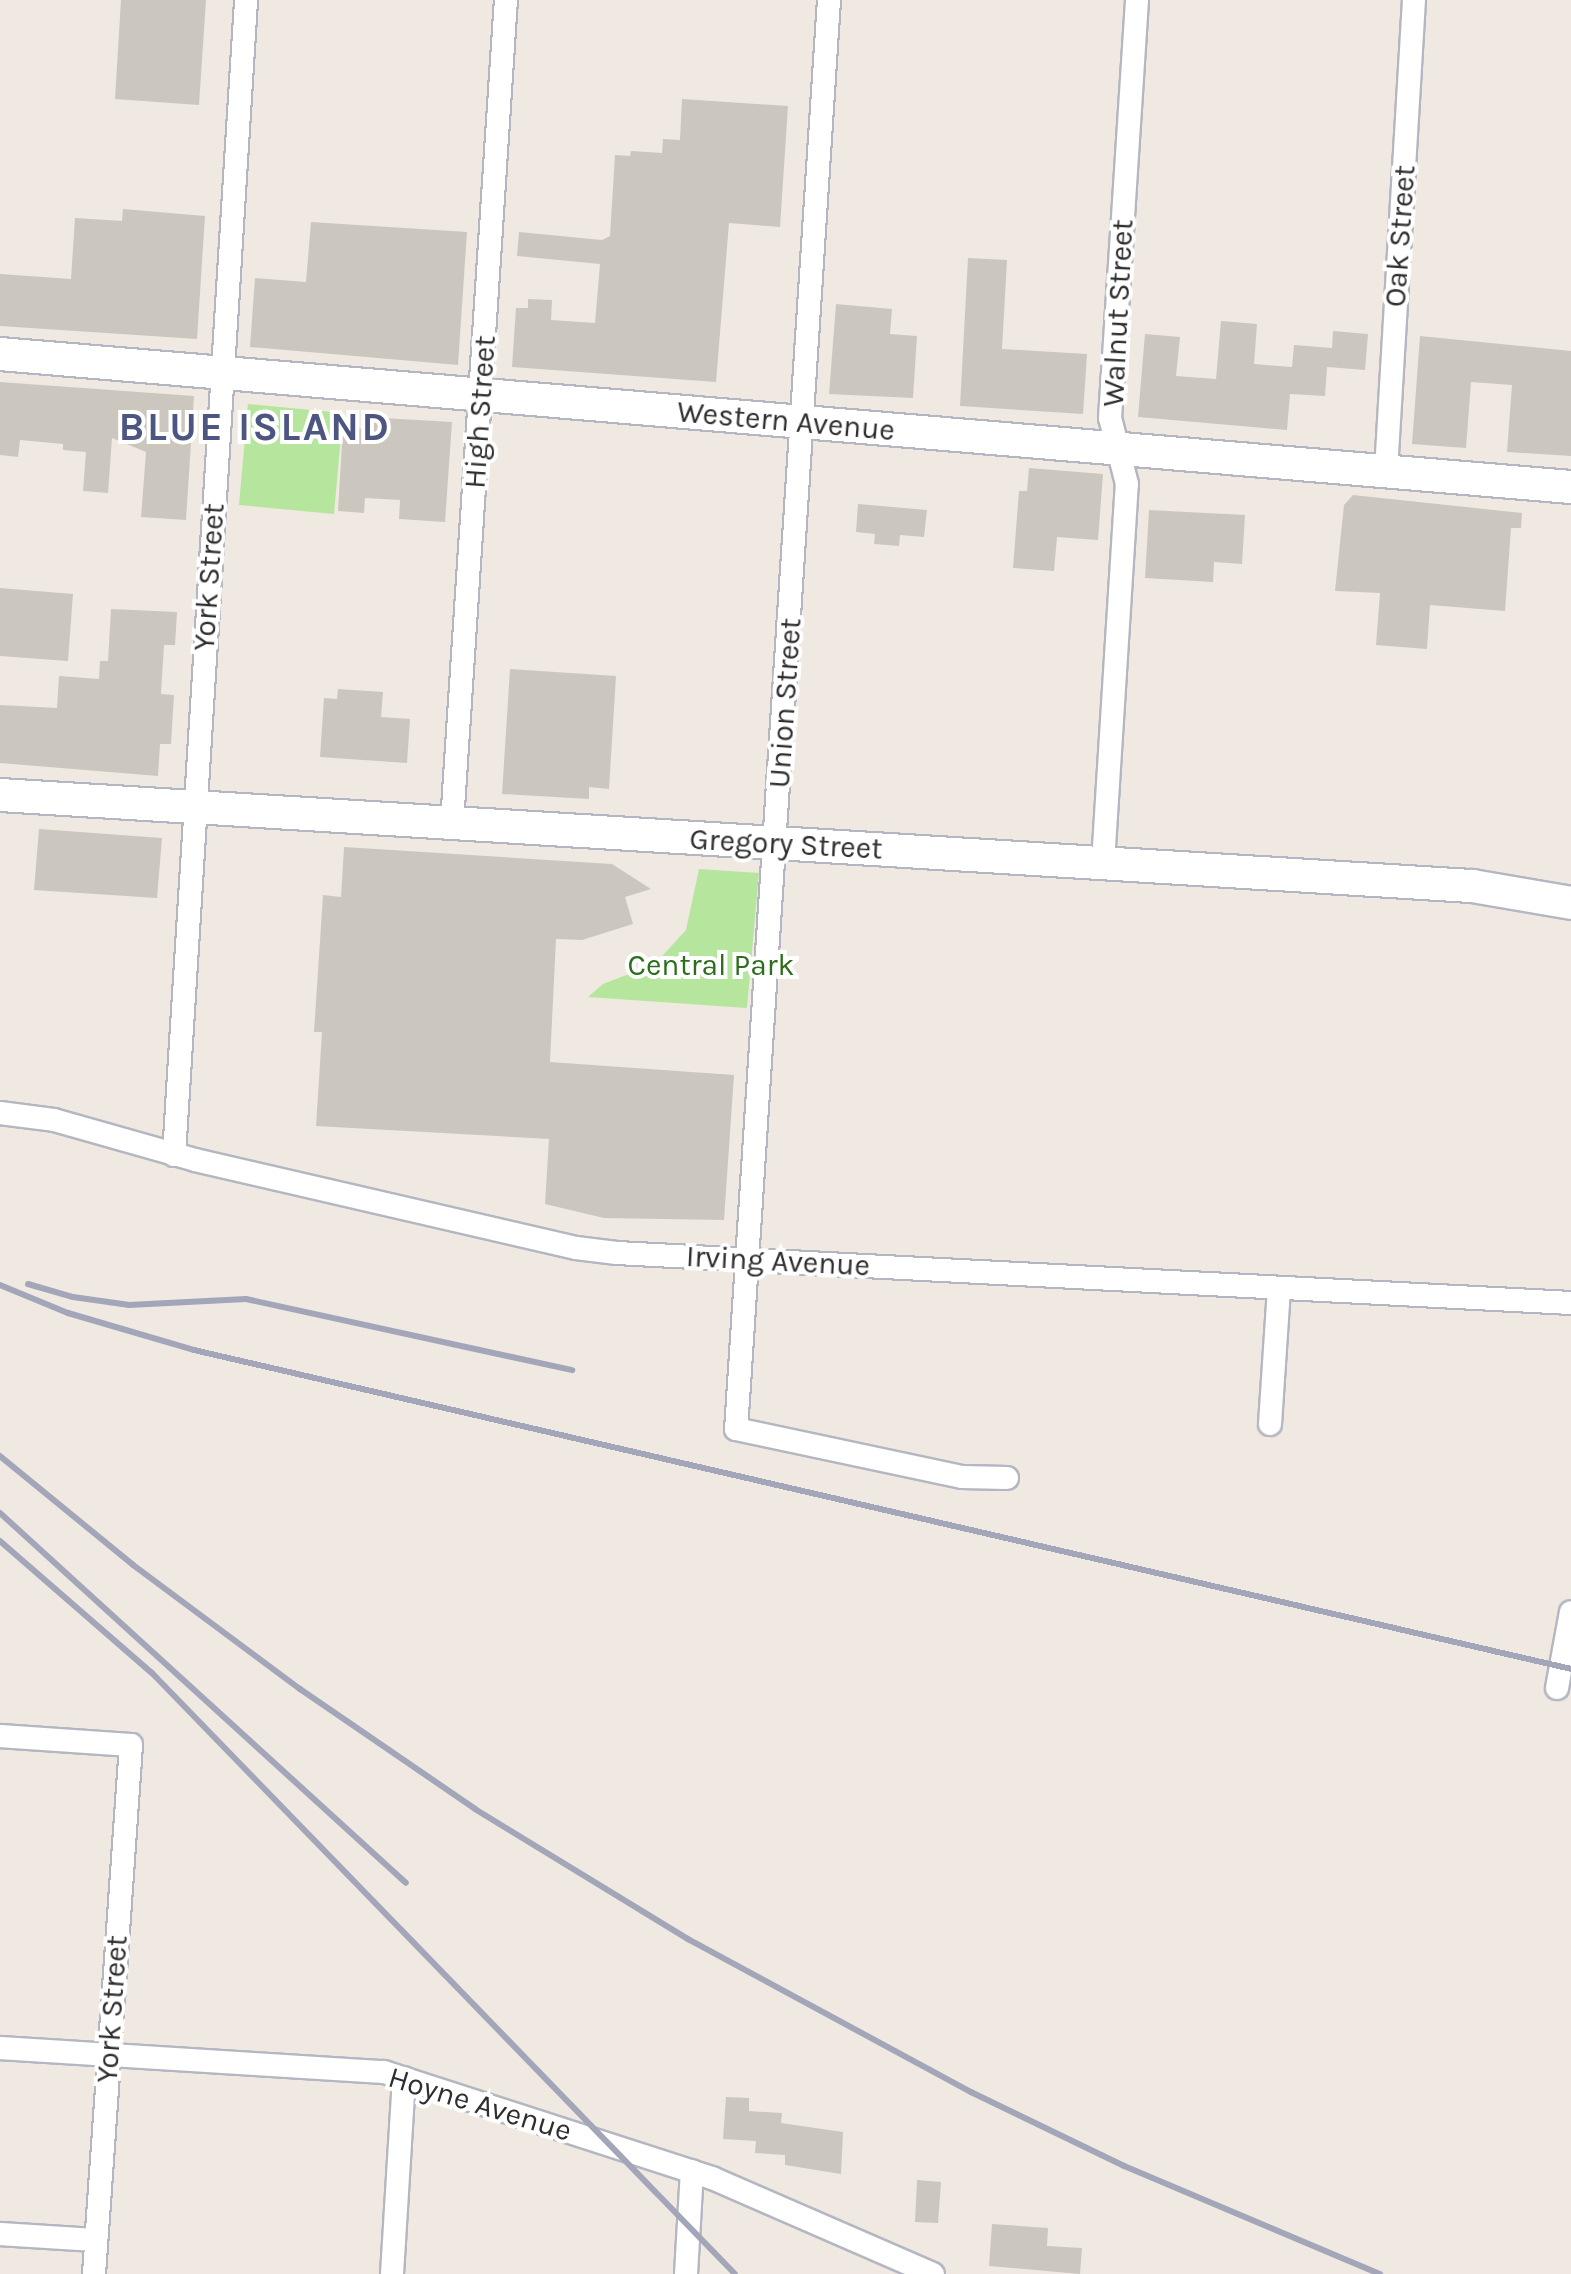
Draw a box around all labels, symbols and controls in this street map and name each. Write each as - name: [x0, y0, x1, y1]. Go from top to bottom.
- street label: Oak Street: [1377, 164, 1423, 308]
- street label: Walnut Street: [1095, 218, 1141, 408]
- street label: High Street: [457, 334, 503, 490]
- street label: Western Avenue: [676, 394, 896, 448]
- district label: BLUE ISLAND: [119, 403, 391, 451]
- street label: York Street: [186, 502, 232, 652]
- street label: Union Street: [761, 617, 809, 789]
- street label: Gregory Street: [689, 821, 883, 867]
- park label: Central Park: [628, 947, 794, 983]
- street label: Irving Avenue: [685, 1238, 871, 1284]
- street label: York Street: [89, 1934, 135, 2084]
- street label: Hoyne Avenue: [384, 2059, 576, 2149]

